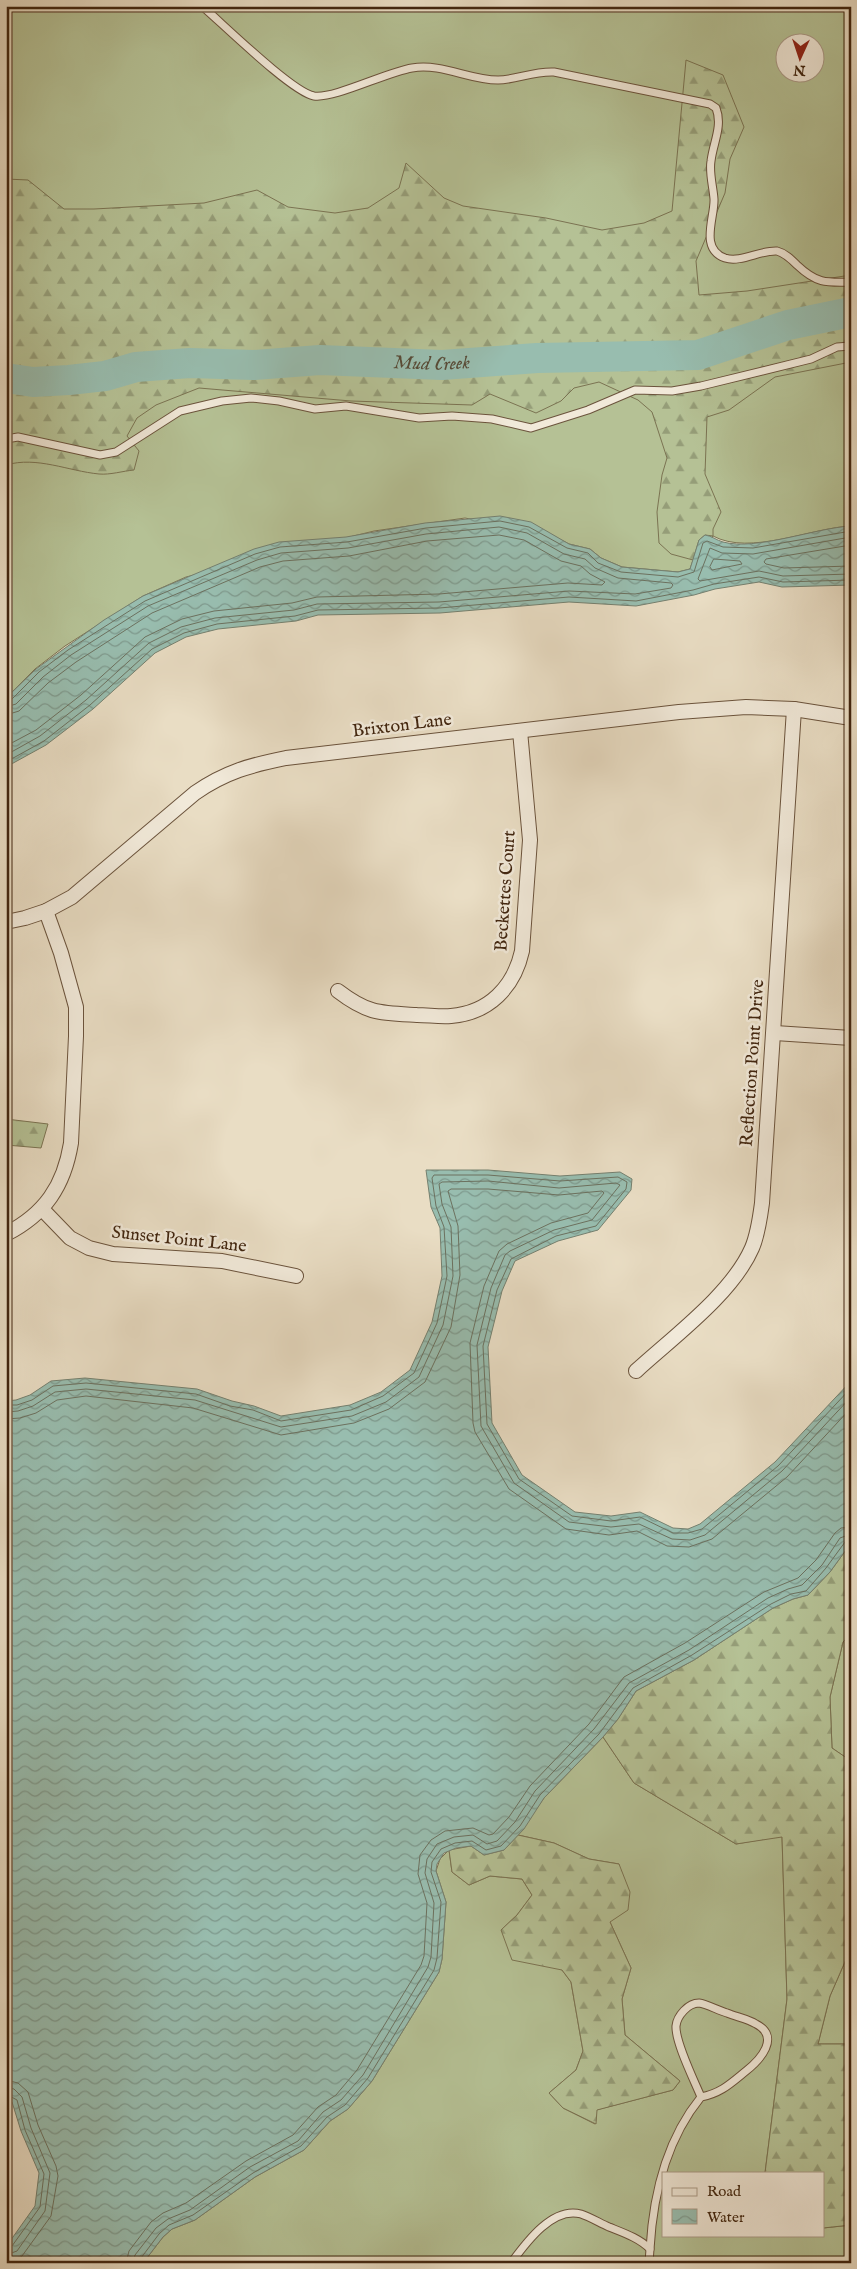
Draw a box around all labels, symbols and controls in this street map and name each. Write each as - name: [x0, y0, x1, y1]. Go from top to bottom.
- north arrow: [774, 32, 824, 82]
- text: N: [793, 61, 807, 79]
- water label: Mud Creek: [393, 351, 471, 377]
- street label: Brixton Lane: [351, 709, 453, 743]
- street label: Beckettes Court: [490, 830, 522, 952]
- street label: Reflection Point Drive: [736, 979, 770, 1147]
- street label: Sunset Point Lane: [110, 1221, 248, 1259]
- legend: [662, 2172, 824, 2236]
- text: Road: [707, 2182, 742, 2201]
- text: Water: [707, 2208, 745, 2227]

